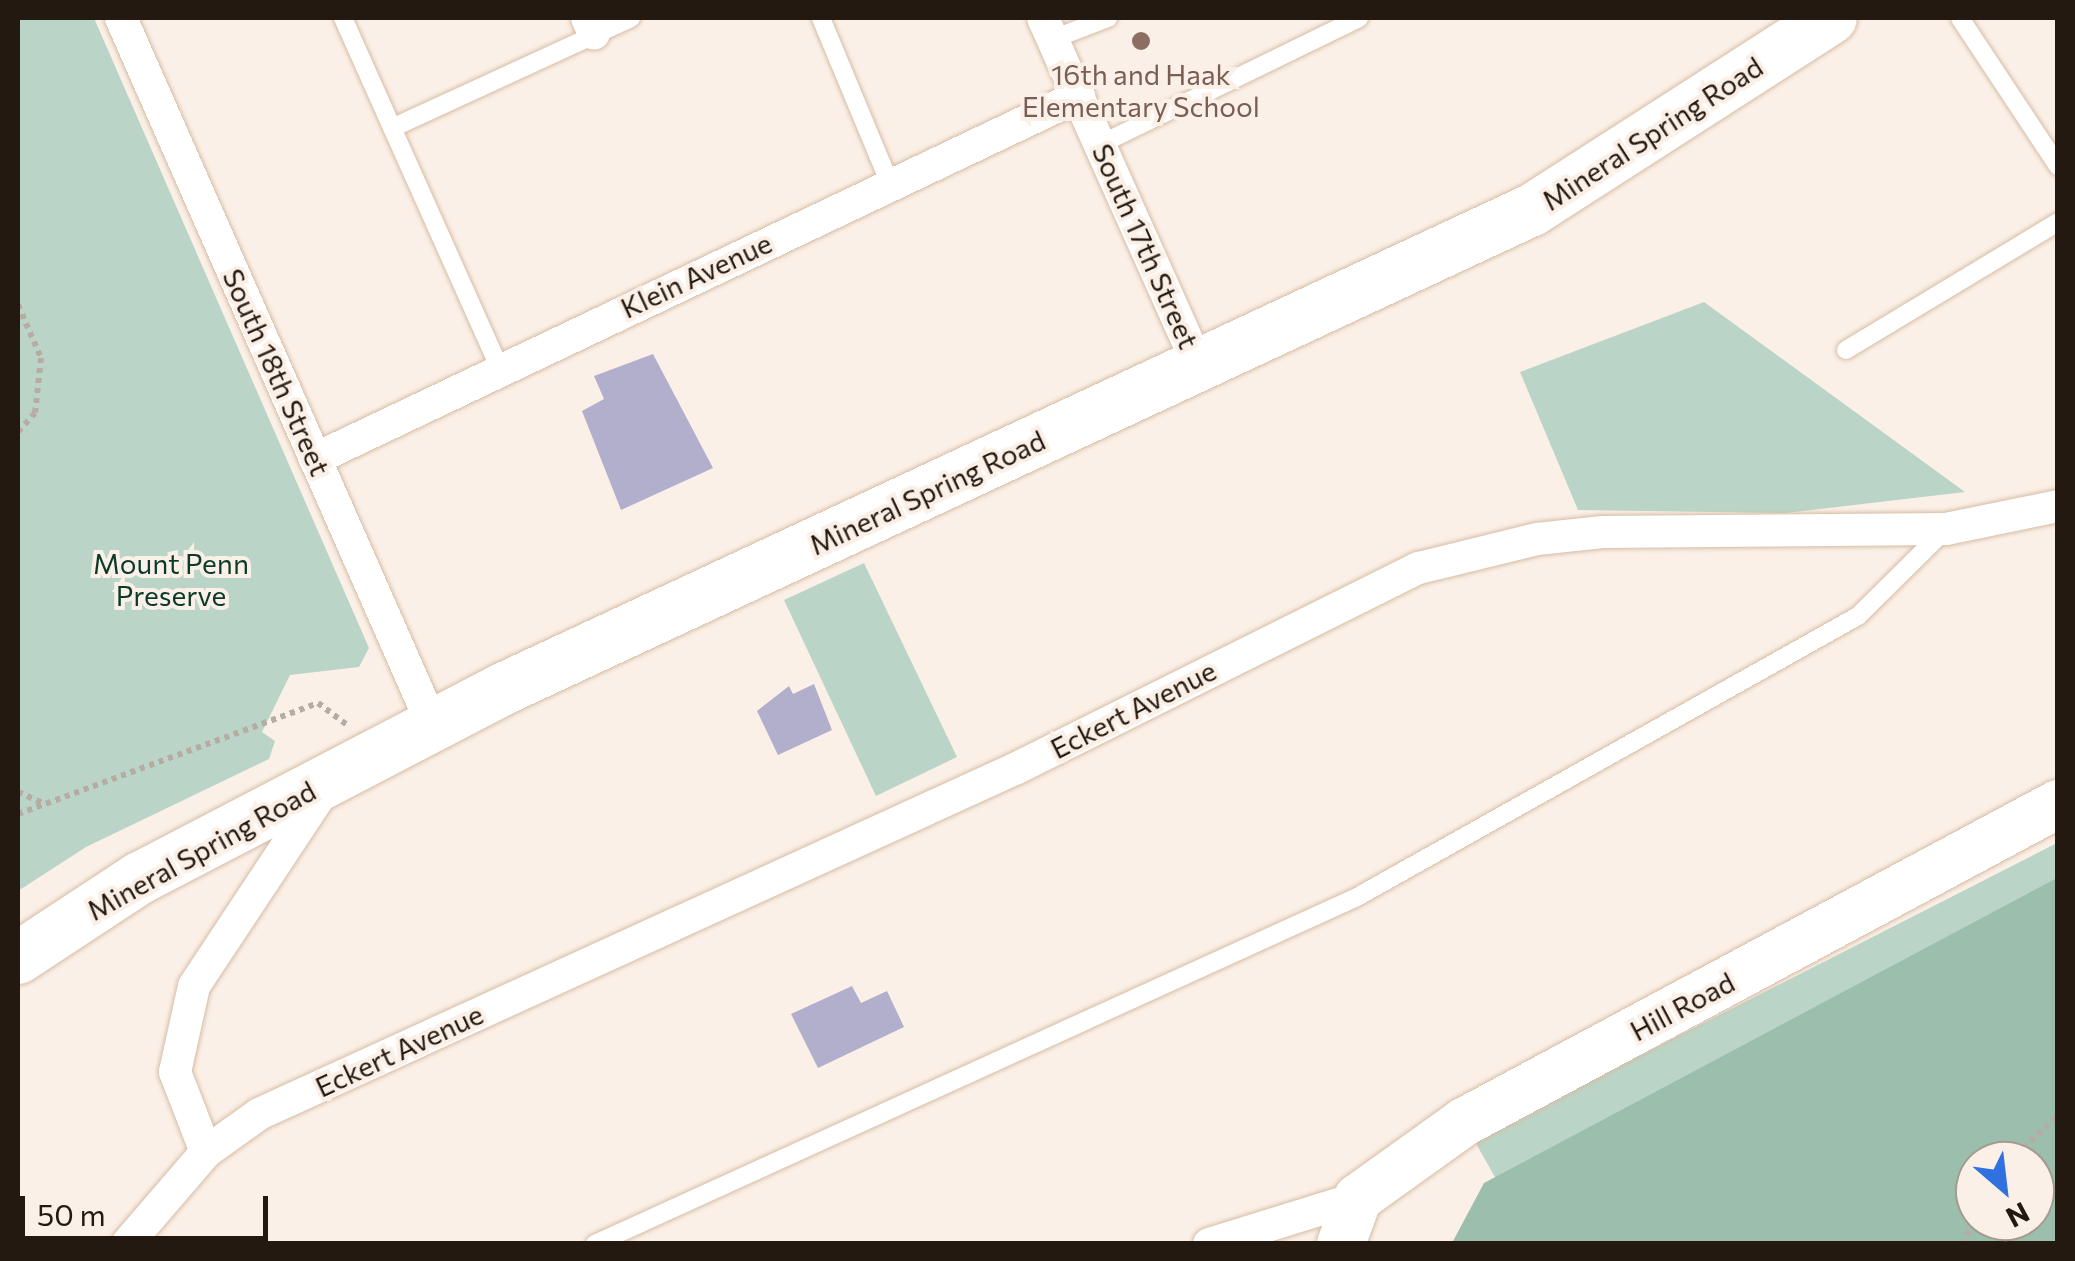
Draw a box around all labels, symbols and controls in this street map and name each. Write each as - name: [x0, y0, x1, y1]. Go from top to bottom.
- marker: 16th and Haak Elementary School: [1130, 30, 1152, 52]
- street label: Mineral Spring Road: [1535, 49, 1769, 217]
- place label: 16th and Haak Elementary School: [1022, 57, 1260, 123]
- street label: South 17th Street: [1086, 138, 1206, 354]
- street label: Klein Avenue: [615, 225, 777, 325]
- street label: South 18th Street: [216, 263, 338, 481]
- street label: Mineral Spring Road: [804, 423, 1050, 561]
- park label: Mount Penn Preserve: [93, 546, 249, 612]
- street label: Eckert Avenue: [1045, 653, 1221, 765]
- street label: Mineral Spring Road: [81, 773, 321, 927]
- street label: Hill Road: [1624, 965, 1740, 1047]
- street label: Eckert Avenue: [310, 996, 488, 1104]
- north arrow: [1955, 1141, 2055, 1241]
- scale bar: [25, 1176, 272, 1238]
- text: 50 m: [37, 1195, 106, 1232]
- text: N: [2001, 1196, 2035, 1236]

